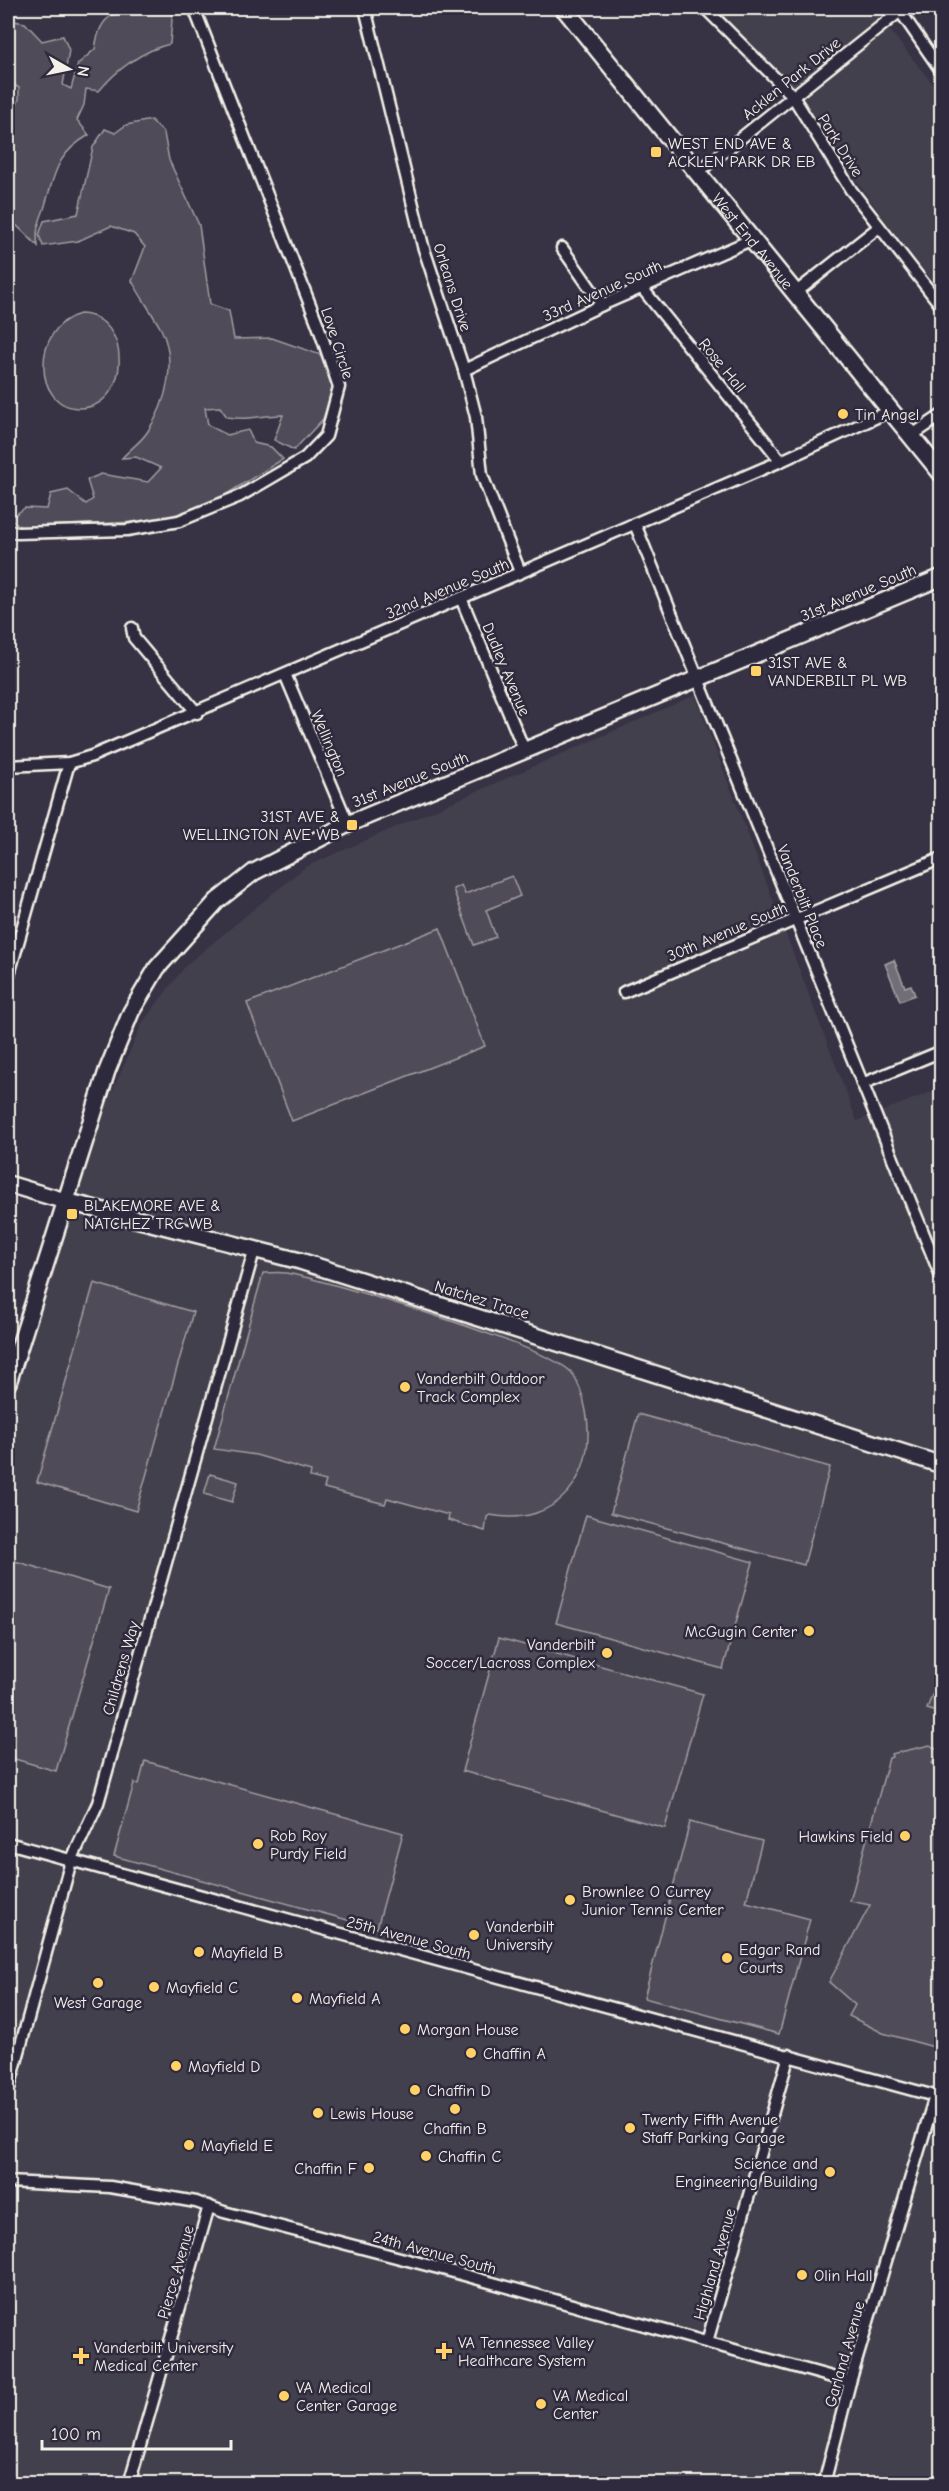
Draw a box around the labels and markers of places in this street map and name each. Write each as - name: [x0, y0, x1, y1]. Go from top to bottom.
- place label: WEST END AVE & ACKLEN PARK DR EB: [668, 135, 816, 171]
- marker: WEST END AVE & ACKLEN PARK DR EB: [649, 145, 663, 159]
- place label: Tin Angel: [855, 406, 919, 424]
- marker: Tin Angel: [836, 407, 850, 421]
- place label: 31ST AVE & VANDERBILT PL WB: [768, 654, 907, 690]
- marker: 31ST AVE & VANDERBILT PL WB: [749, 664, 763, 678]
- place label: 31ST AVE & WELLINGTON AVE WB: [183, 808, 340, 844]
- marker: 31ST AVE & WELLINGTON AVE WB: [345, 818, 359, 832]
- place label: BLAKEMORE AVE & NATCHEZ TRC WB: [84, 1197, 220, 1233]
- marker: BLAKEMORE AVE & NATCHEZ TRC WB: [65, 1207, 79, 1221]
- place label: Vanderbilt Outdoor Track Complex: [417, 1370, 545, 1406]
- marker: Vanderbilt Outdoor Track Complex: [398, 1380, 412, 1394]
- place label: McGugin Center: [685, 1623, 798, 1641]
- marker: McGugin Center: [802, 1624, 816, 1638]
- place label: Vanderbilt Soccer/Lacross Complex: [426, 1636, 595, 1672]
- marker: Vanderbilt Soccer/Lacross Complex: [600, 1646, 614, 1660]
- place label: Rob Roy Purdy Field: [270, 1827, 347, 1863]
- place label: Hawkins Field: [799, 1828, 893, 1846]
- marker: Hawkins Field: [898, 1829, 912, 1843]
- marker: Rob Roy Purdy Field: [251, 1837, 265, 1851]
- place label: Brownlee O Currey Junior Tennis Center: [582, 1883, 724, 1919]
- marker: Brownlee O Currey Junior Tennis Center: [563, 1893, 577, 1907]
- place label: Vanderbilt University: [486, 1918, 554, 1954]
- marker: Vanderbilt University: [467, 1928, 481, 1942]
- place label: Edgar Rand Courts: [739, 1941, 821, 1977]
- place label: Mayfield B: [211, 1944, 283, 1962]
- marker: Mayfield B: [192, 1945, 206, 1959]
- marker: Edgar Rand Courts: [720, 1951, 734, 1965]
- marker: West Garage: [91, 1976, 105, 1990]
- place label: Mayfield C: [166, 1979, 238, 1997]
- marker: Mayfield C: [147, 1980, 161, 1994]
- place label: Mayfield A: [309, 1990, 381, 2008]
- marker: Mayfield A: [290, 1991, 304, 2005]
- place label: West Garage: [54, 1994, 142, 2012]
- place label: Morgan House: [417, 2021, 519, 2039]
- marker: Morgan House: [398, 2022, 412, 2036]
- place label: Chaffin A: [483, 2045, 546, 2063]
- marker: Chaffin A: [464, 2046, 478, 2060]
- place label: Mayfield D: [188, 2058, 260, 2076]
- marker: Mayfield D: [169, 2059, 183, 2073]
- place label: Chaffin D: [427, 2082, 490, 2100]
- marker: Chaffin D: [408, 2083, 422, 2097]
- marker: Chaffin B: [448, 2102, 462, 2116]
- place label: Lewis House: [330, 2105, 414, 2123]
- marker: Lewis House: [311, 2106, 325, 2120]
- place label: Twenty Fifth Avenue Staff Parking Garage: [642, 2111, 785, 2147]
- place label: Chaffin B: [423, 2120, 487, 2138]
- marker: Twenty Fifth Avenue Staff Parking Garage: [623, 2121, 637, 2135]
- place label: Mayfield E: [201, 2137, 273, 2155]
- marker: Mayfield E: [182, 2138, 196, 2152]
- place label: Chaffin C: [438, 2148, 501, 2166]
- marker: Chaffin C: [419, 2149, 433, 2163]
- place label: Science and Engineering Building: [675, 2155, 818, 2191]
- place label: Chaffin F: [294, 2160, 358, 2178]
- marker: Chaffin F: [362, 2161, 376, 2175]
- marker: Science and Engineering Building: [823, 2165, 837, 2179]
- place label: Olin Hall: [814, 2267, 872, 2285]
- marker: Olin Hall: [795, 2268, 809, 2282]
- place label: VA Tennessee Valley Healthcare System: [458, 2334, 595, 2370]
- place label: Vanderbilt University Medical Center: [94, 2339, 234, 2375]
- marker: VA Tennessee Valley Healthcare System: [435, 2342, 453, 2360]
- marker: Vanderbilt University Medical Center: [72, 2347, 90, 2365]
- place label: VA Medical Center Garage: [296, 2379, 397, 2415]
- place label: VA Medical Center: [553, 2387, 628, 2423]
- marker: VA Medical Center Garage: [277, 2389, 291, 2403]
- marker: VA Medical Center: [534, 2397, 548, 2411]

